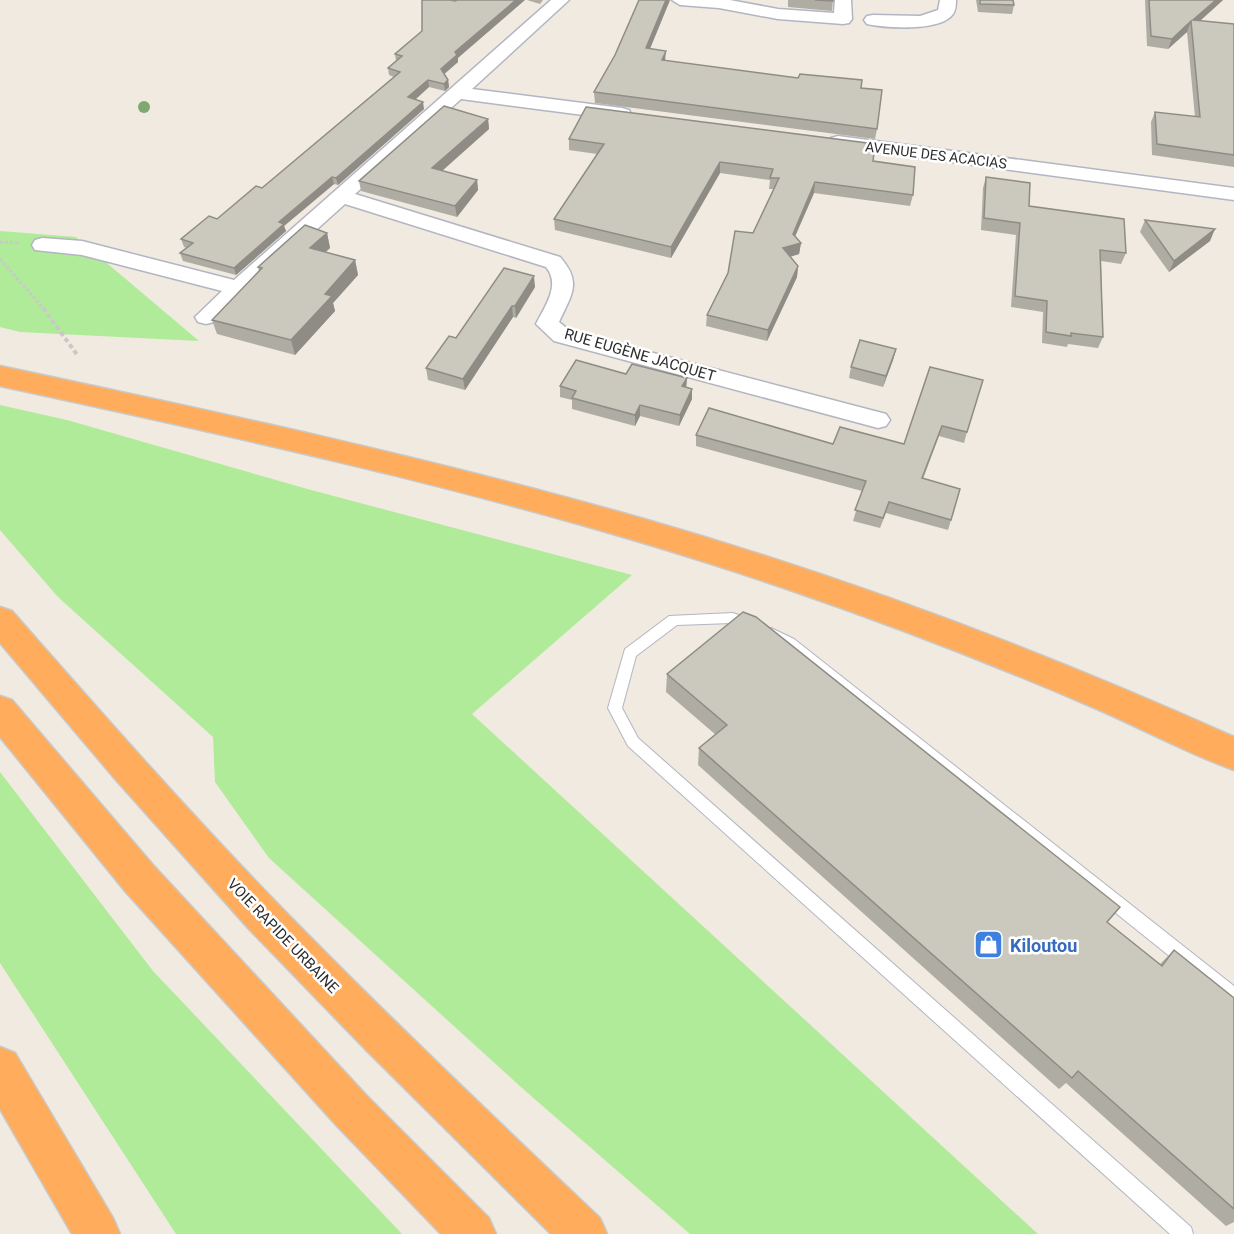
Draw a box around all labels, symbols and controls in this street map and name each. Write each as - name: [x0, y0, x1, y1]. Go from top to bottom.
- street label: AVENUE DES ACACIAS: [864, 138, 1008, 172]
- street label: RUE EUGÈNE JACQUET: [562, 325, 718, 385]
- street label: VOIE RAPIDE URBAINE: [224, 875, 343, 997]
- shop icon: Kiloutou: [973, 929, 1005, 961]
- place label: Kiloutou: [1010, 935, 1077, 956]

